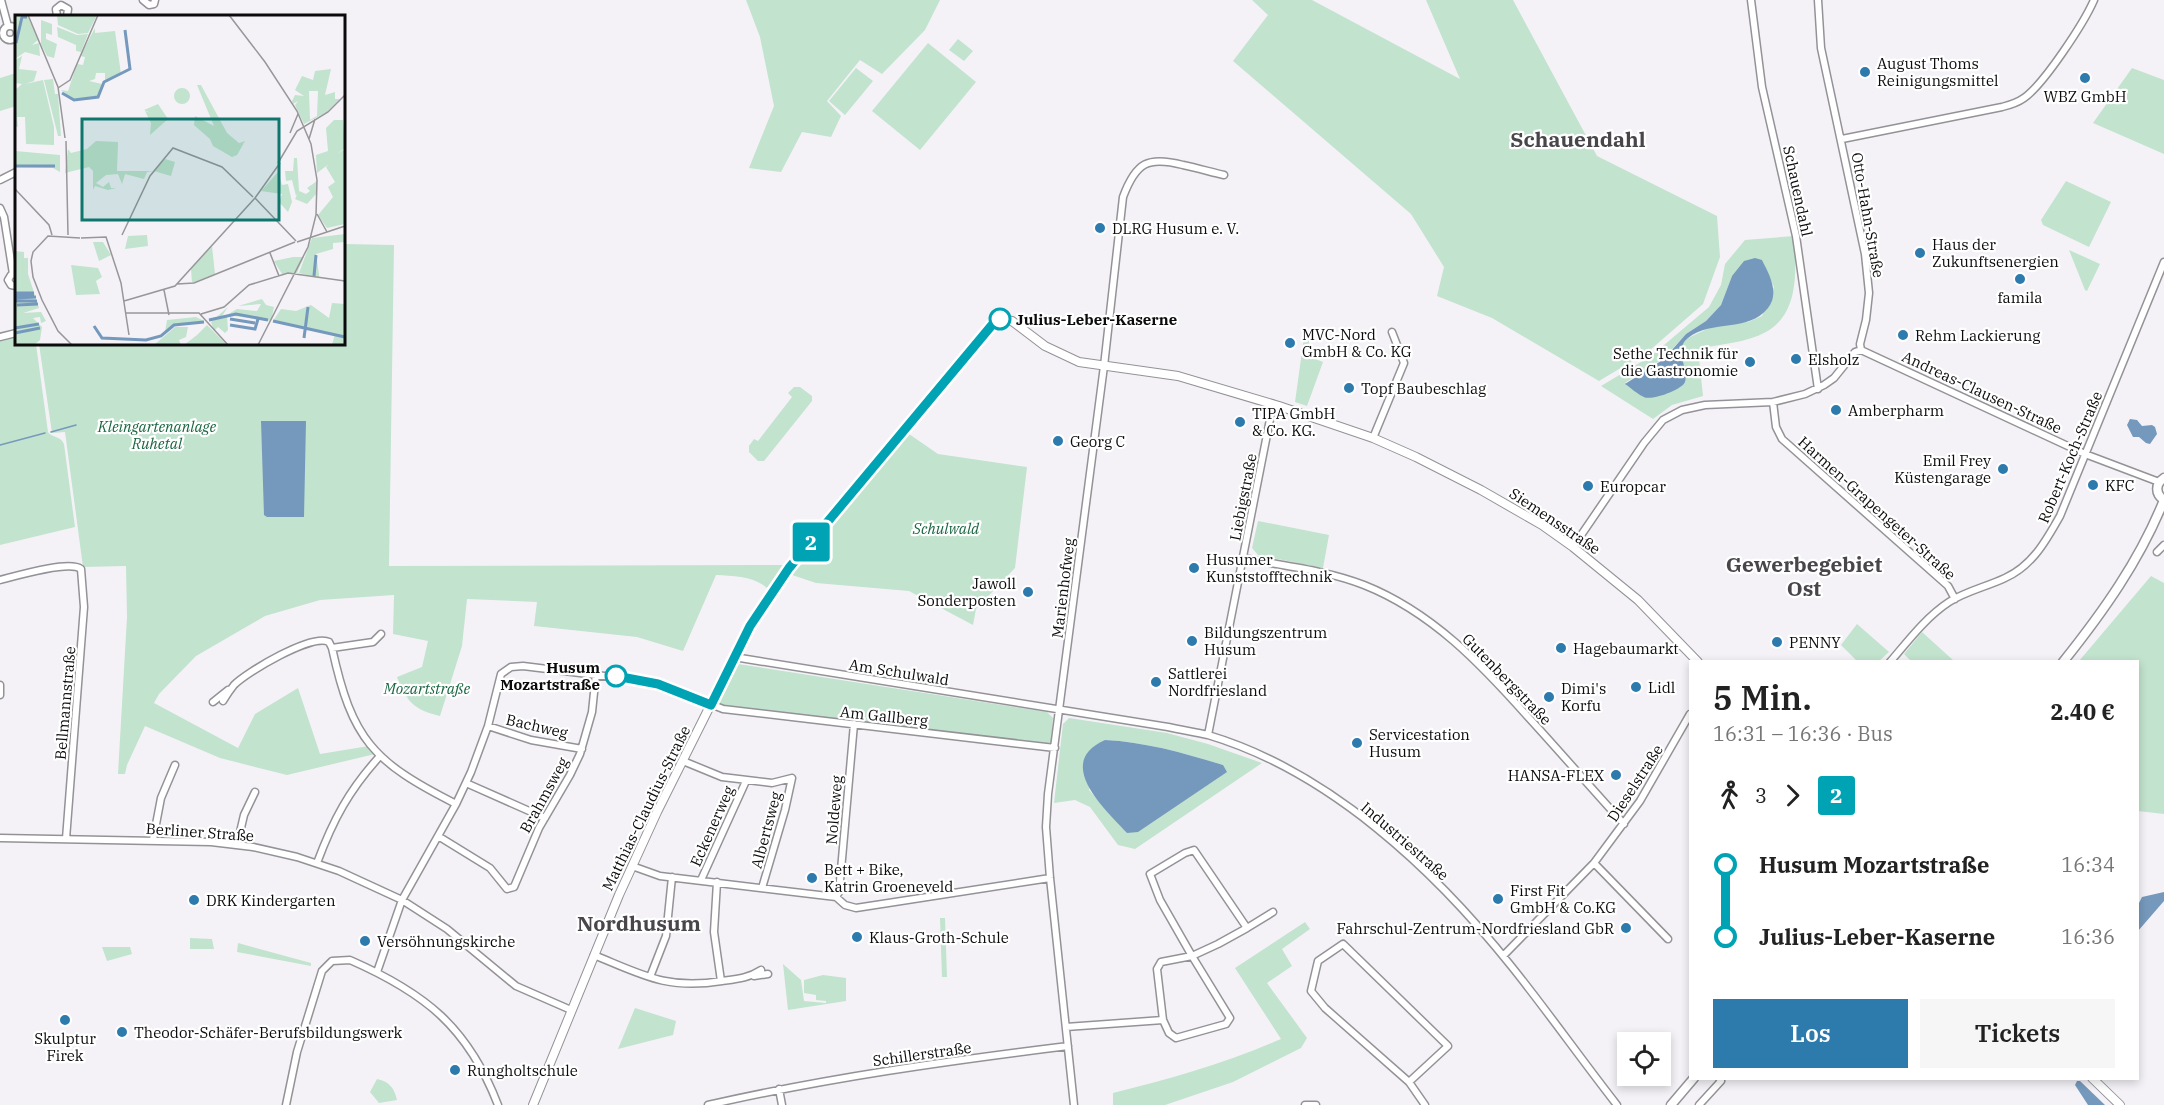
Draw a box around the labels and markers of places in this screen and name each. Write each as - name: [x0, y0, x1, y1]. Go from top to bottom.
- place label: August Thoms Reinigungsmittel: [1877, 54, 1998, 90]
- marker: August Thoms Reinigungsmittel: [1858, 65, 1872, 79]
- marker: WBZ GmbH: [2078, 71, 2092, 85]
- place label: WBZ GmbH: [2043, 87, 2127, 106]
- place label: DLRG Husum e. V.: [1112, 219, 1239, 238]
- marker: DLRG Husum e. V.: [1093, 221, 1107, 235]
- place label: Haus der Zukunftsenergien: [1932, 235, 2059, 271]
- marker: Haus der Zukunftsenergien: [1913, 246, 1927, 260]
- marker: famila: [2013, 272, 2027, 286]
- place label: famila: [1997, 288, 2043, 307]
- marker: Julius-Leber-Kaserne: [989, 308, 1011, 330]
- place label: Julius-Leber-Kaserne: [1016, 310, 1177, 329]
- place label: MVC-Nord GmbH & Co. KG: [1302, 325, 1412, 361]
- place label: Rehm Lackierung: [1915, 326, 2040, 345]
- marker: Rehm Lackierung: [1896, 328, 1910, 342]
- marker: MVC-Nord GmbH & Co. KG: [1283, 336, 1297, 350]
- place label: Sethe Technik für die Gastronomie: [1613, 344, 1738, 380]
- place label: Elsholz: [1808, 350, 1859, 369]
- marker: Elsholz: [1789, 352, 1803, 366]
- marker: Sethe Technik für die Gastronomie: [1743, 355, 1757, 369]
- place label: Topf Baubeschlag: [1361, 379, 1486, 398]
- marker: Topf Baubeschlag: [1342, 381, 1356, 395]
- place label: Amberpharm: [1848, 401, 1944, 420]
- marker: Amberpharm: [1829, 403, 1843, 417]
- place label: TIPA GmbH & Co. KG.: [1252, 404, 1335, 440]
- marker: TIPA GmbH & Co. KG.: [1233, 415, 1247, 429]
- place label: Georg C: [1070, 432, 1125, 451]
- marker: Georg C: [1051, 434, 1065, 448]
- place label: Emil Frey Küstengarage: [1894, 451, 1991, 487]
- marker: Emil Frey Küstengarage: [1996, 462, 2010, 476]
- place label: KFC: [2105, 476, 2134, 495]
- place label: Europcar: [1600, 477, 1666, 496]
- marker: KFC: [2086, 478, 2100, 492]
- marker: Europcar: [1581, 479, 1595, 493]
- place label: Husumer Kunststofftechnik: [1206, 550, 1332, 586]
- marker: Husumer Kunststofftechnik: [1187, 561, 1201, 575]
- place label: Jawoll Sonderposten: [917, 574, 1016, 610]
- marker: Jawoll Sonderposten: [1021, 585, 1035, 599]
- place label: Bildungszentrum Husum: [1204, 623, 1327, 659]
- place label: PENNY: [1789, 633, 1841, 652]
- marker: Bildungszentrum Husum: [1185, 634, 1199, 648]
- marker: PENNY: [1770, 635, 1784, 649]
- place label: Hagebaumarkt: [1573, 639, 1679, 658]
- marker: Hagebaumarkt: [1554, 641, 1568, 655]
- place label: Husum Mozartstraße: [500, 658, 600, 694]
- place label: Sattlerei Nordfriesland: [1168, 664, 1267, 700]
- marker: Husum Mozartstraße: [605, 665, 627, 687]
- marker: Sattlerei Nordfriesland: [1149, 675, 1163, 689]
- place label: Lidl: [1648, 678, 1675, 697]
- place label: Dimi's Korfu: [1561, 679, 1606, 715]
- marker: Lidl: [1629, 680, 1643, 694]
- marker: Dimi's Korfu: [1542, 690, 1556, 704]
- place label: Servicestation Husum: [1369, 725, 1470, 761]
- marker: Servicestation Husum: [1350, 736, 1364, 750]
- place label: HANSA-FLEX: [1508, 766, 1604, 785]
- marker: HANSA-FLEX: [1609, 768, 1623, 782]
- place label: Bett + Bike, Katrin Groeneveld: [824, 860, 953, 896]
- marker: Bett + Bike, Katrin Groeneveld: [805, 871, 819, 885]
- place label: First Fit GmbH & Co.KG: [1510, 881, 1616, 917]
- place label: DRK Kindergarten: [206, 891, 336, 910]
- marker: First Fit GmbH & Co.KG: [1491, 892, 1505, 906]
- marker: DRK Kindergarten: [187, 893, 201, 907]
- place label: Fahrschul-Zentrum-Nordfriesland GbR: [1336, 919, 1614, 938]
- marker: Fahrschul-Zentrum-Nordfriesland GbR: [1619, 921, 1633, 935]
- place label: Klaus-Groth-Schule: [869, 928, 1009, 947]
- marker: Klaus-Groth-Schule: [850, 930, 864, 944]
- place label: Versöhnungskirche: [377, 932, 515, 951]
- marker: Versöhnungskirche: [358, 934, 372, 948]
- marker: Skulptur Firek: [58, 1013, 72, 1027]
- place label: Theodor-Schäfer-Berufsbildungswerk: [134, 1023, 403, 1042]
- marker: Theodor-Schäfer-Berufsbildungswerk: [115, 1025, 129, 1039]
- place label: Skulptur Firek: [34, 1029, 96, 1065]
- place label: Rungholtschule: [467, 1061, 578, 1080]
- marker: Rungholtschule: [448, 1063, 462, 1077]

